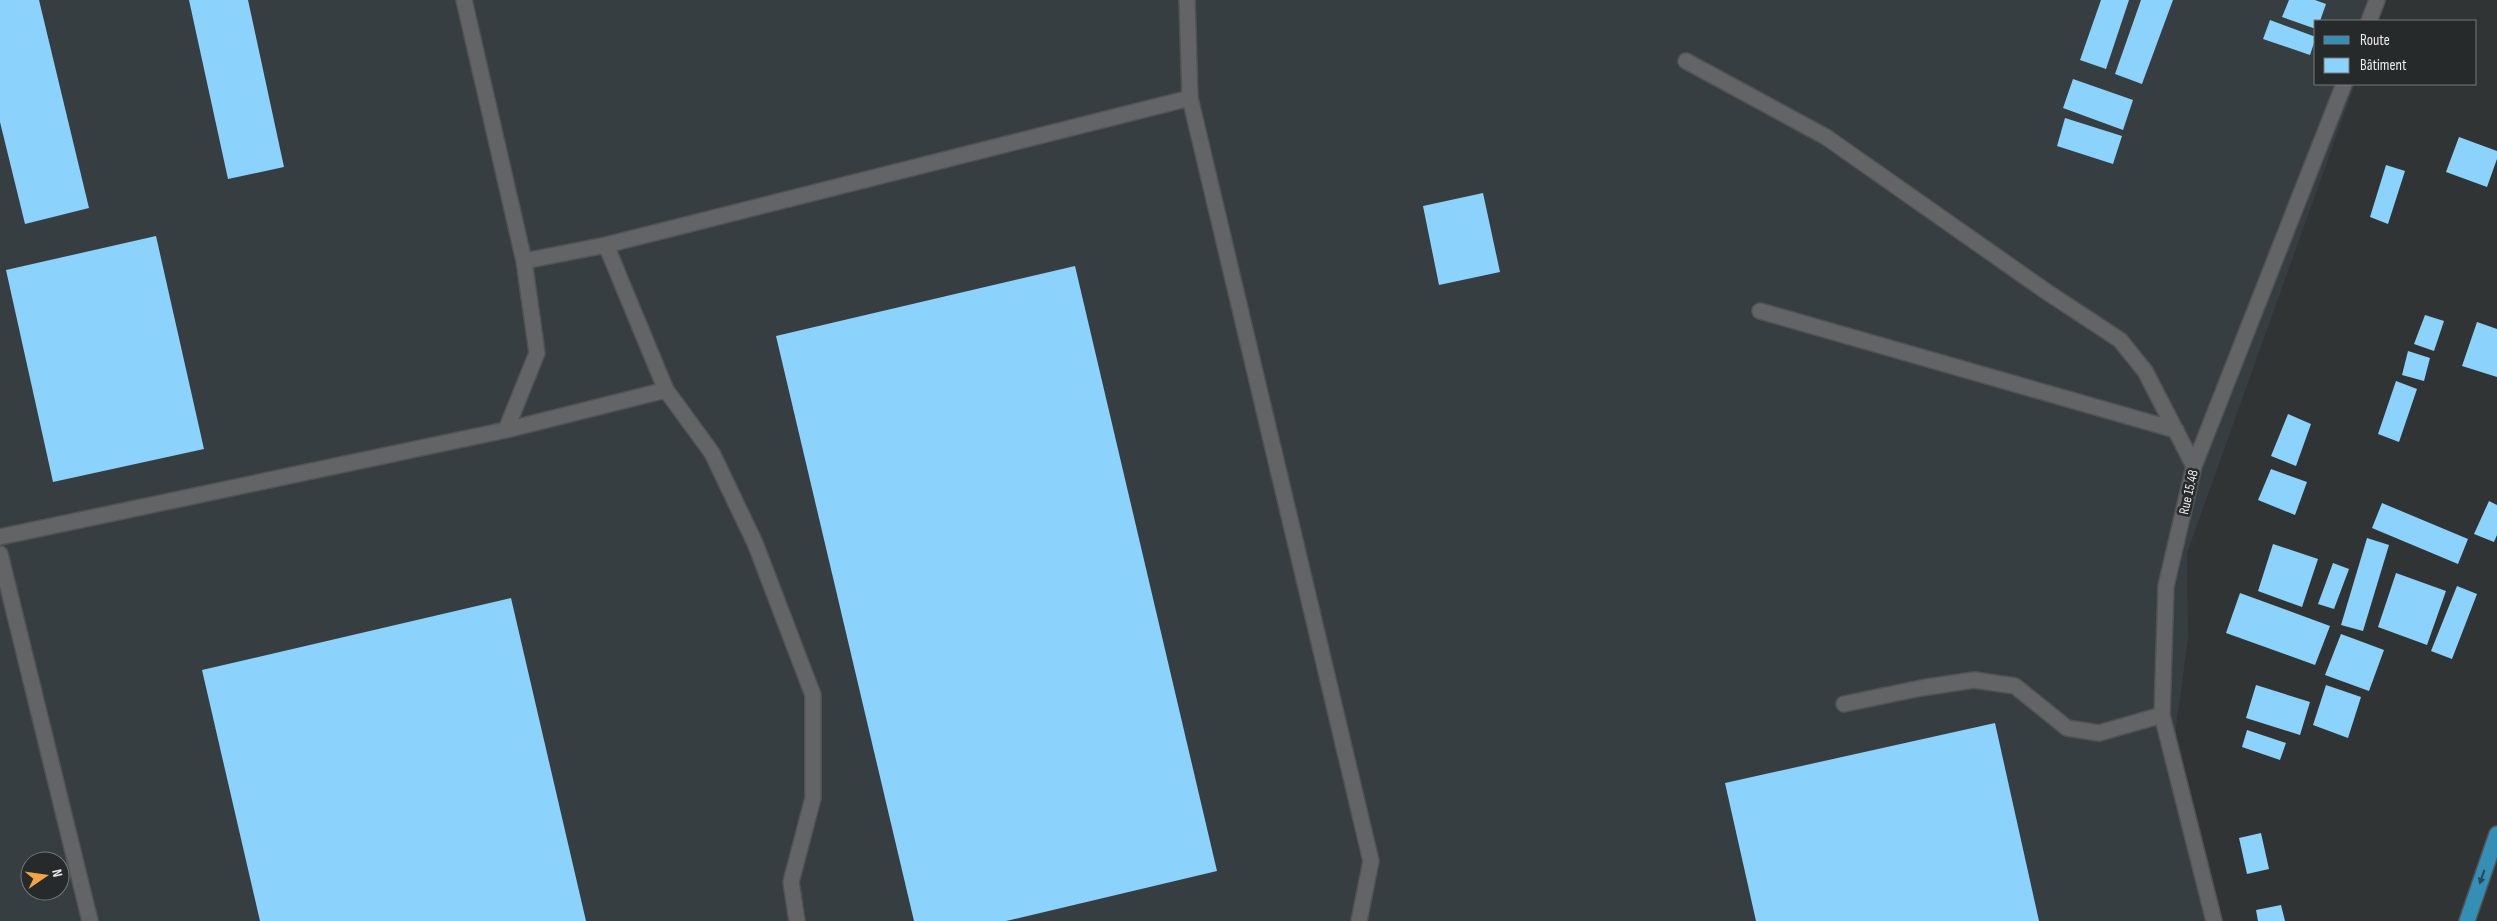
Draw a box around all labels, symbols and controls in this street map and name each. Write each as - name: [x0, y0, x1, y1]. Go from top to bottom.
- legend: [2314, 20, 2477, 85]
- text: Route: [2360, 31, 2390, 50]
- text: Bâtiment: [2360, 56, 2407, 75]
- street label: Rue 15.48: [2175, 468, 2202, 516]
- north arrow: [20, 851, 70, 901]
- text: N: [48, 868, 66, 879]
- one-way arrow: [2478, 870, 2485, 885]

